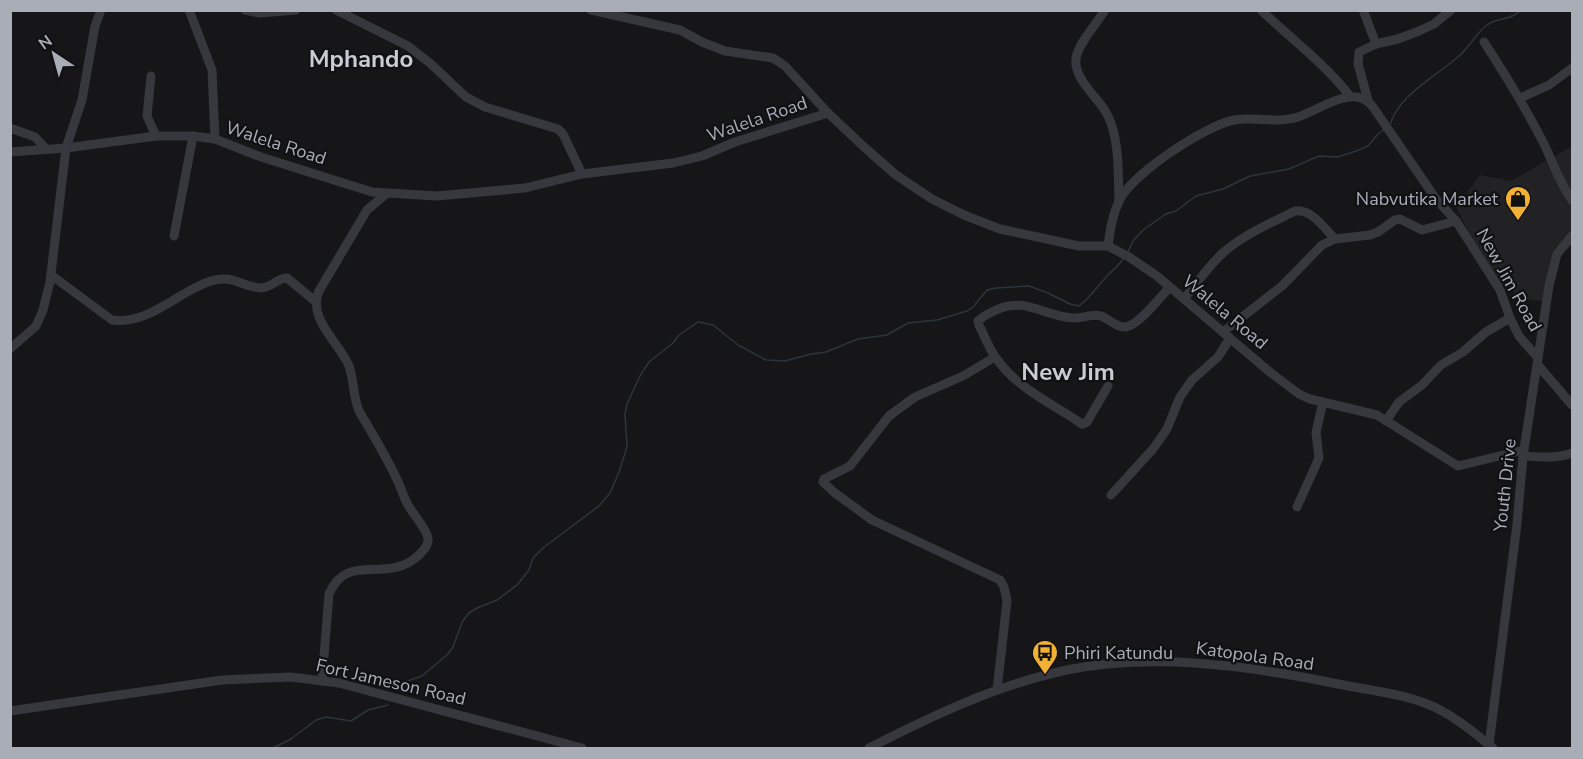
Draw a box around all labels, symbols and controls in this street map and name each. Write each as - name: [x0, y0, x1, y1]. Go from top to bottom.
- north arrow: [24, 24, 84, 84]
- text: N: [34, 30, 57, 55]
- district label: Mphando: [309, 43, 413, 75]
- street label: Walela Road: [704, 91, 810, 147]
- street label: Walela Road: [223, 115, 329, 171]
- shop icon: Nabvutika Market: [1503, 184, 1533, 222]
- place label: Nabvutika Market: [1356, 187, 1499, 211]
- street label: New Jim Road: [1471, 224, 1547, 336]
- street label: Walela Road: [1177, 269, 1273, 355]
- district label: New Jim: [1021, 356, 1115, 388]
- street label: Youth Drive: [1488, 437, 1522, 534]
- street label: Katopola Road: [1194, 636, 1316, 676]
- bus stop icon: Phiri Katundu: [1030, 638, 1060, 676]
- place label: Phiri Katundu: [1064, 641, 1173, 665]
- street label: Fort Jameson Road: [314, 653, 468, 711]

